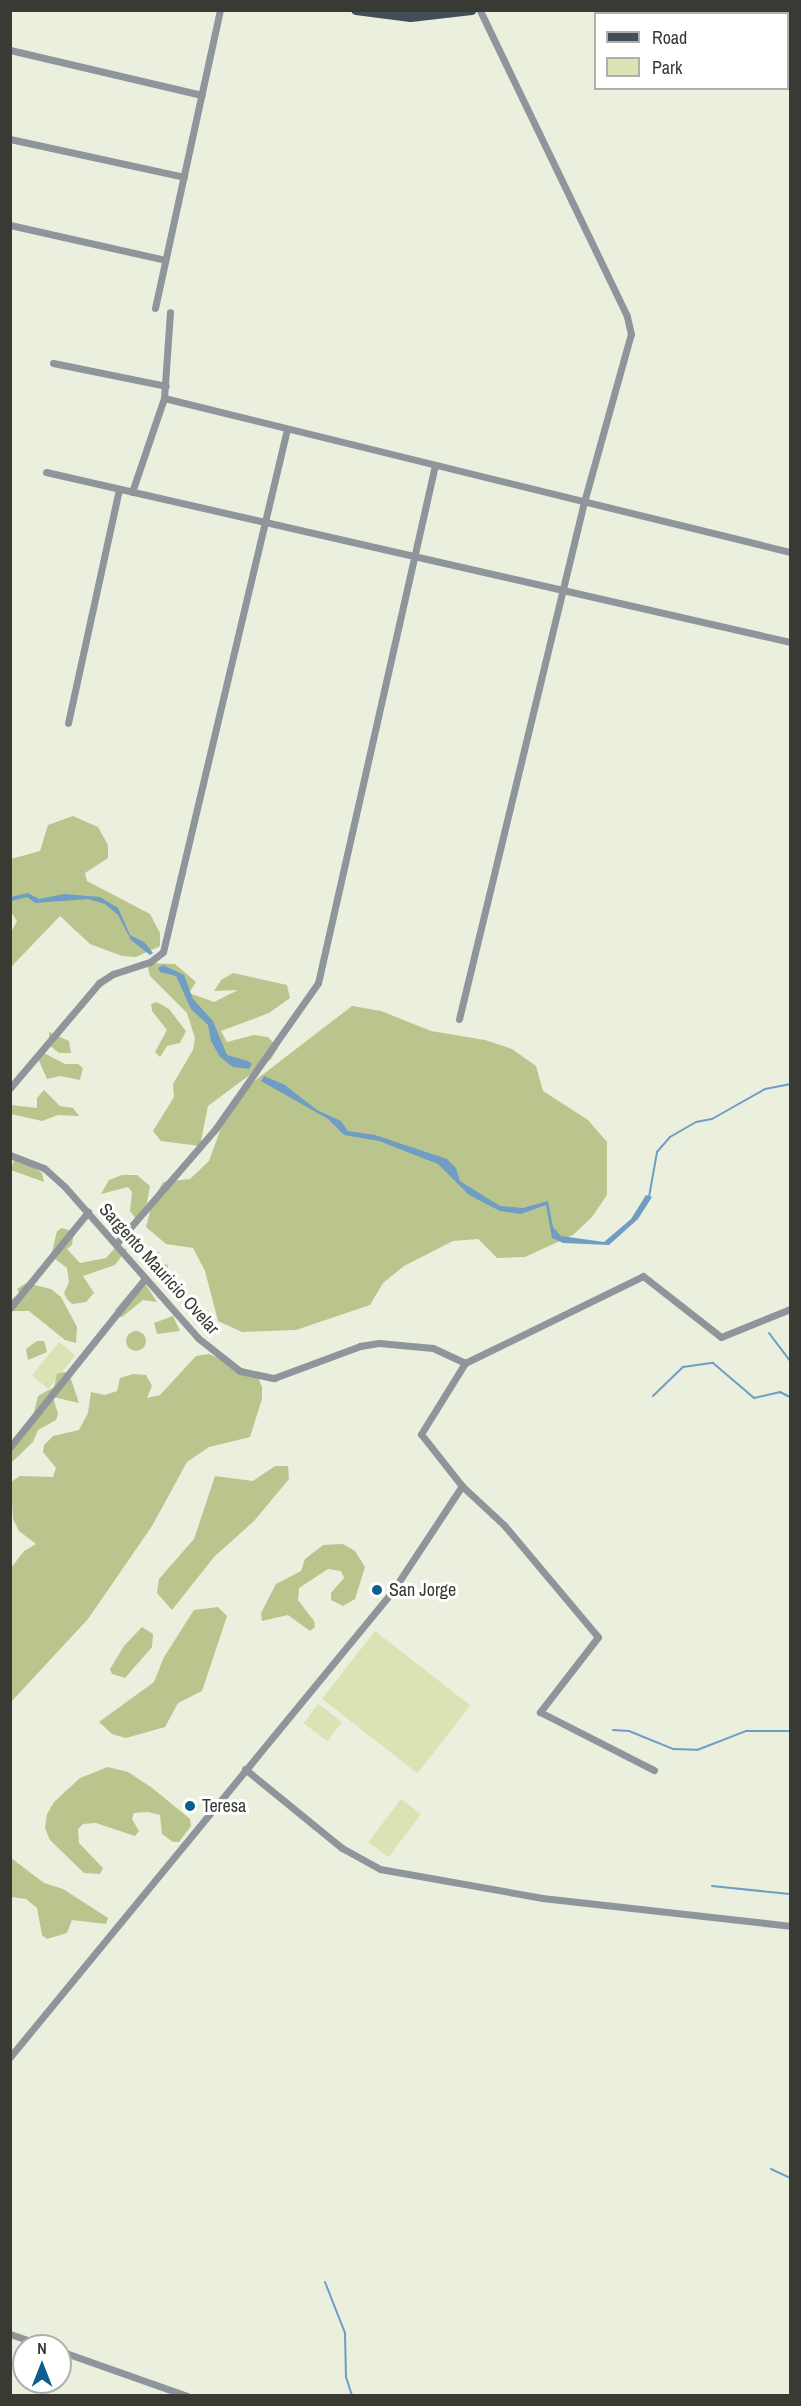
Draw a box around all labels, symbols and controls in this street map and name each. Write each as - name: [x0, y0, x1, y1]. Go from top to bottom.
- legend: [594, 12, 789, 90]
- text: Road: [652, 25, 687, 50]
- text: Park: [652, 55, 682, 80]
- street label: Sargento Mauricio Ovelar: [94, 1199, 224, 1339]
- place label: San Jorge: [389, 1579, 456, 1601]
- marker: San Jorge: [370, 1583, 384, 1597]
- place label: Teresa: [202, 1795, 246, 1817]
- marker: Teresa: [183, 1799, 197, 1813]
- north arrow: [12, 2334, 72, 2394]
- text: N: [37, 2337, 47, 2359]

